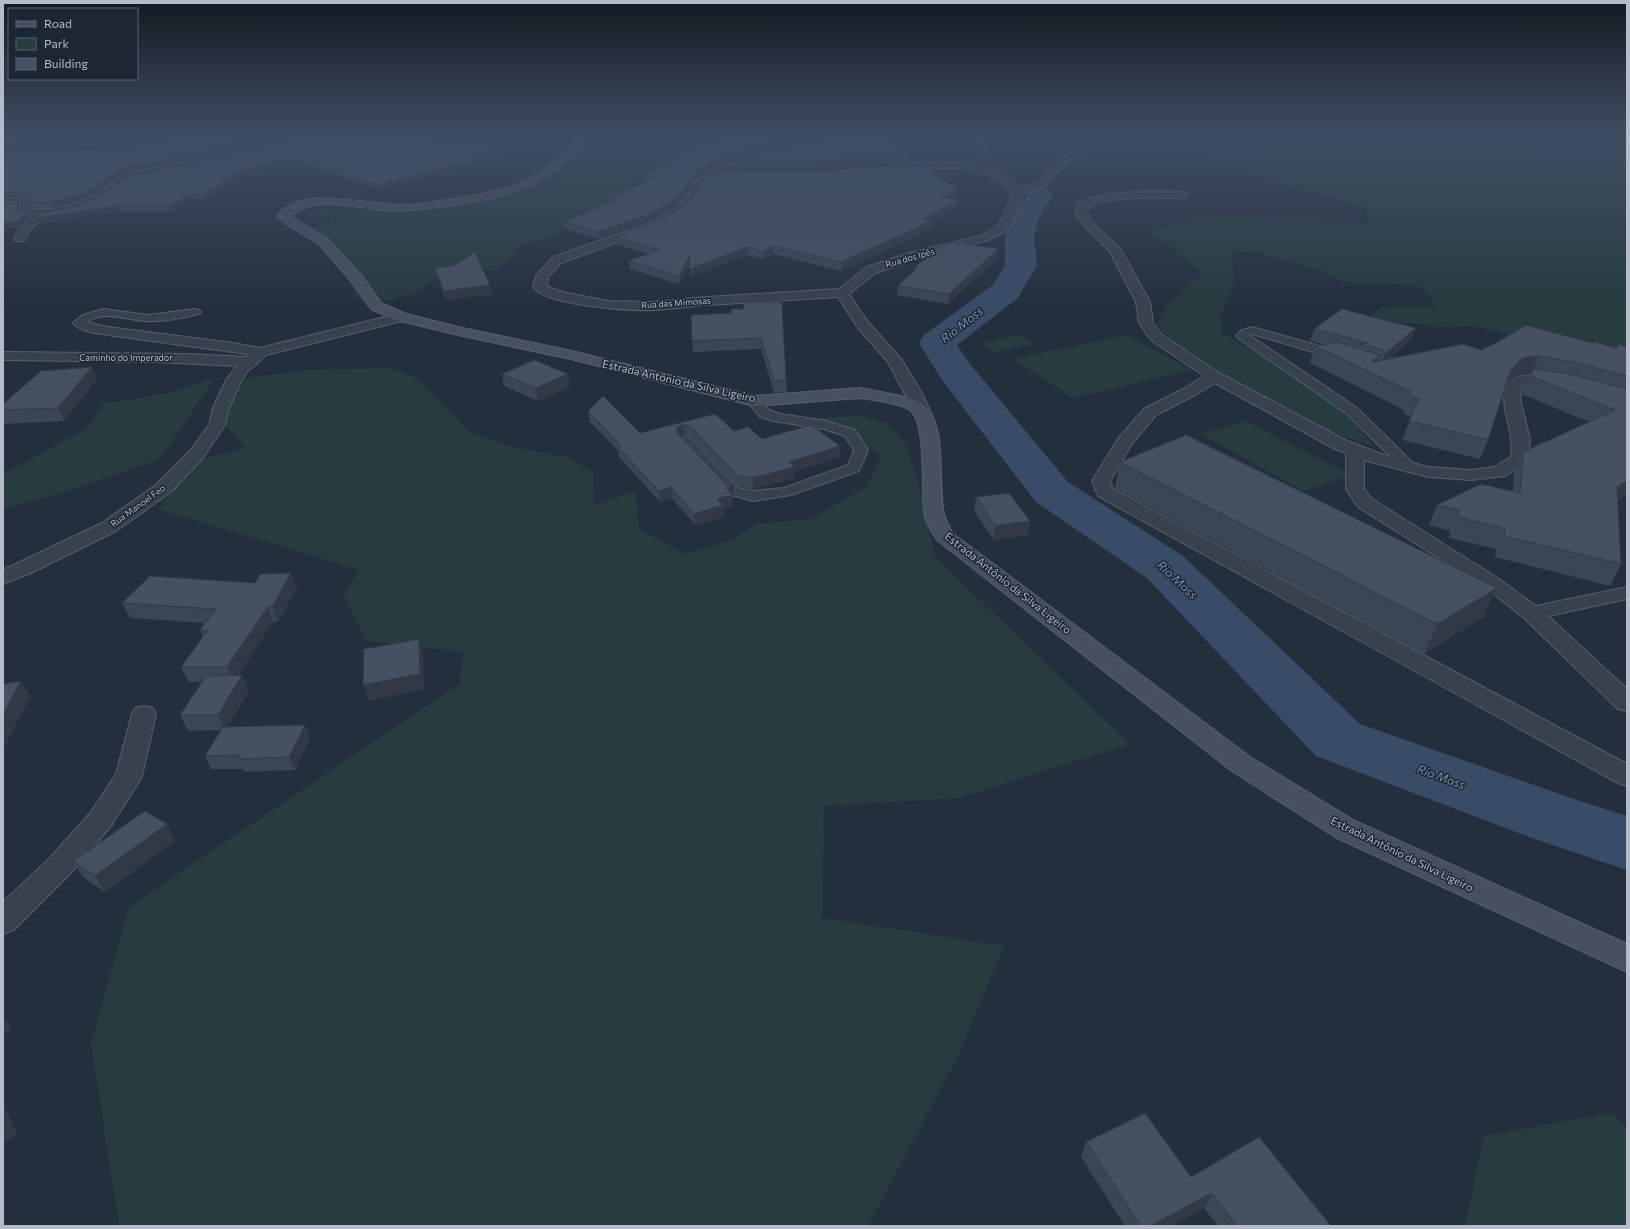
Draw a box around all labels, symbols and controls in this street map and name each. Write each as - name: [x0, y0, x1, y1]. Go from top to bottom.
- legend: [8, 8, 138, 80]
- text: Road: [44, 16, 72, 30]
- text: Park: [44, 36, 70, 50]
- text: Building: [44, 56, 88, 70]
- street label: Rua dos Ipês: [884, 245, 936, 270]
- street label: Rua das Mimosas: [641, 295, 711, 310]
- water label: Rio Moss: [937, 303, 986, 345]
- street label: Caminho do Imperador: [79, 352, 173, 363]
- street label: Estrada Antônio da Silva Ligeiro: [601, 357, 757, 405]
- street label: Rua Manoel Feo: [108, 482, 167, 529]
- street label: Estrada Antônio da Silva Ligeiro: [942, 529, 1075, 636]
- water label: Rio Moss: [1155, 557, 1201, 602]
- water label: Rio Moss: [1415, 761, 1468, 791]
- street label: Estrada Antônio da Silva Ligeiro: [1329, 813, 1476, 894]

